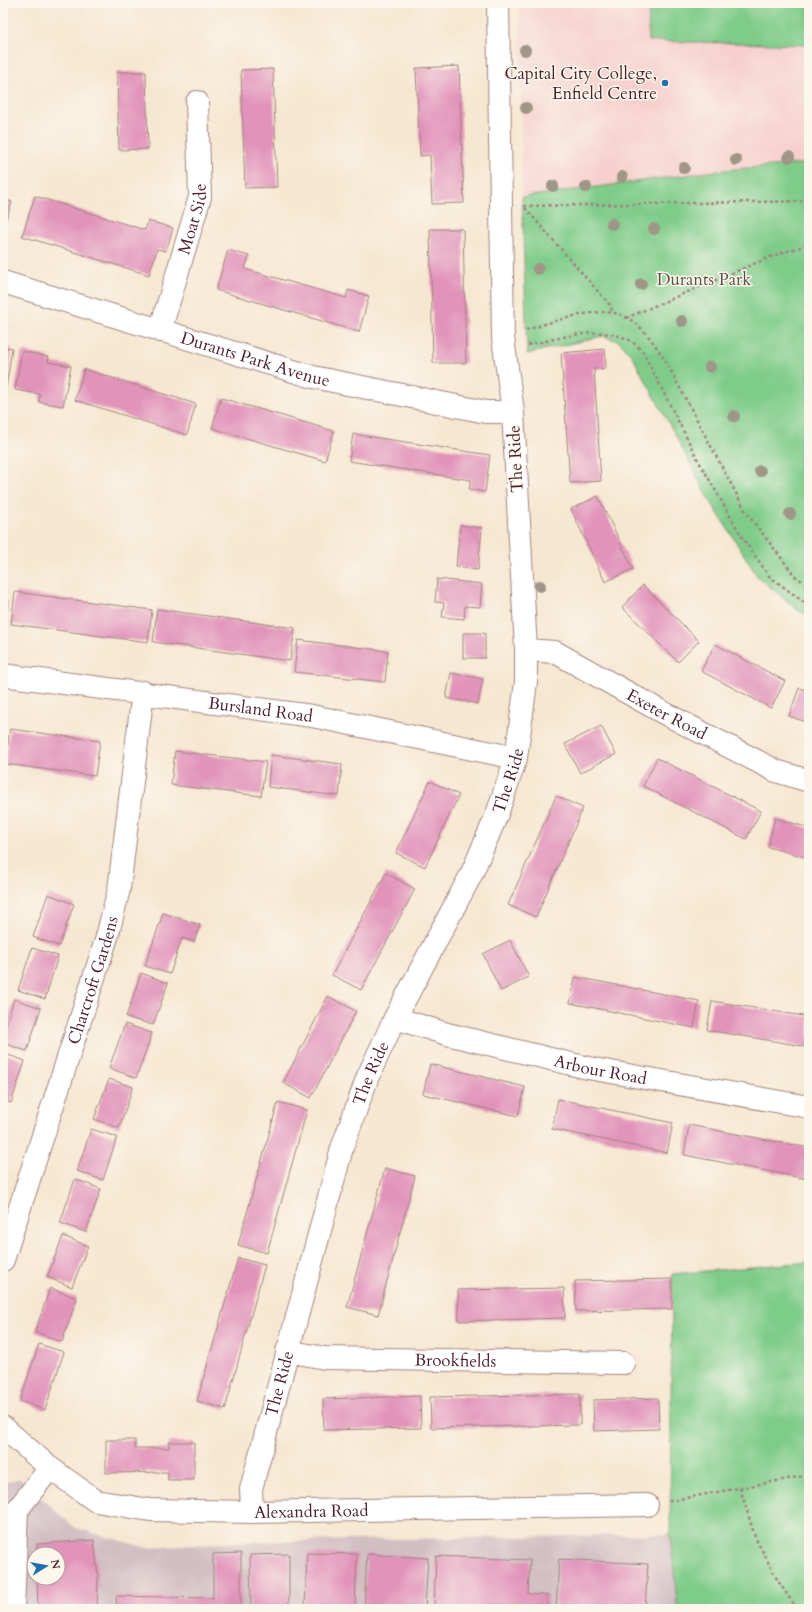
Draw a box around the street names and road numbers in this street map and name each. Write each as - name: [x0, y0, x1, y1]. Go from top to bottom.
- street label: Moat Side: [173, 183, 212, 257]
- street label: Durants Park Avenue: [178, 326, 332, 392]
- street label: The Ride: [502, 425, 529, 493]
- street label: Exeter Road: [622, 683, 711, 745]
- street label: Bursland Road: [207, 691, 314, 728]
- street label: The Ride: [487, 747, 529, 816]
- street label: Charcroft Gardens: [62, 913, 124, 1047]
- street label: The Ride: [347, 1038, 395, 1109]
- street label: Arbour Road: [552, 1049, 649, 1090]
- street label: The Ride: [260, 1348, 299, 1419]
- street label: Brookfields: [414, 1348, 497, 1373]
- street label: Alexandra Road: [254, 1499, 369, 1524]

